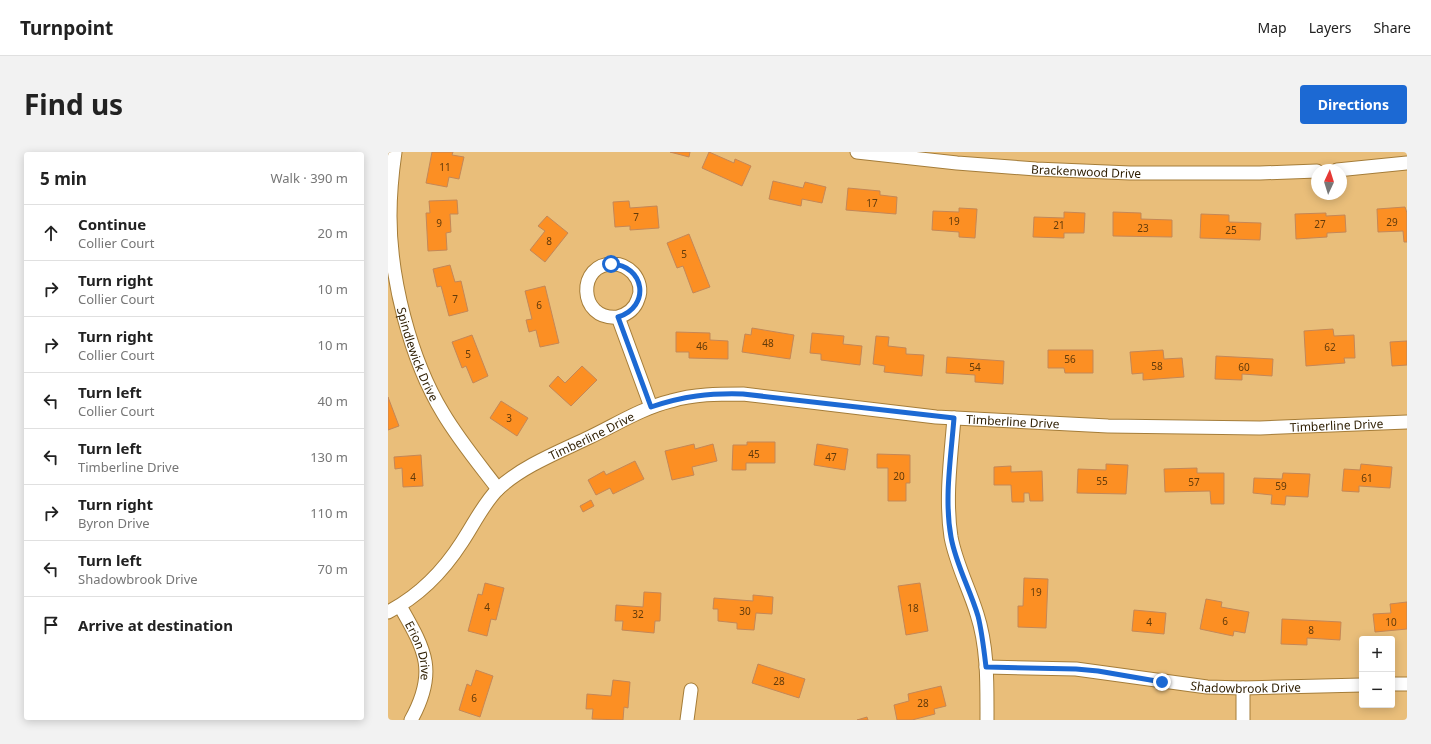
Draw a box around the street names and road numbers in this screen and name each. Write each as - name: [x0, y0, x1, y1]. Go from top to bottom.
- street label: Brackenwood Drive: [1031, 160, 1141, 182]
- street label: Spindlewick Drive: [393, 305, 443, 404]
- street label: Timberline Drive: [546, 407, 637, 464]
- street label: Timberline Drive: [966, 410, 1060, 432]
- street label: Timberline Drive: [1290, 414, 1384, 435]
- street label: Erion Drive: [401, 618, 435, 681]
- street label: Shadowbrook Drive: [1189, 676, 1301, 697]

